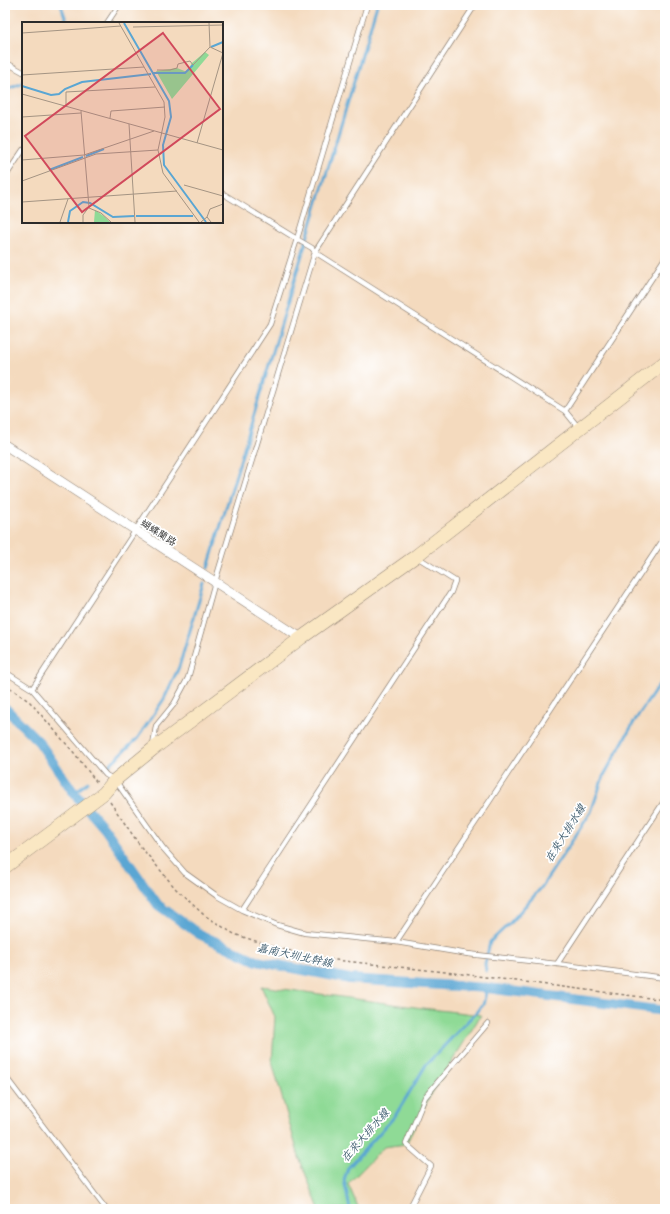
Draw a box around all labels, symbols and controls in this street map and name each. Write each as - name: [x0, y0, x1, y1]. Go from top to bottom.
- inset map: [22, 22, 223, 223]
- street label: 蝴蝶蘭路: [137, 515, 180, 550]
- water label: 在來大排水線: [541, 800, 591, 866]
- water label: 嘉南大圳北幹線: [255, 939, 335, 973]
- water label: 在來大排水線: [337, 1104, 395, 1166]

